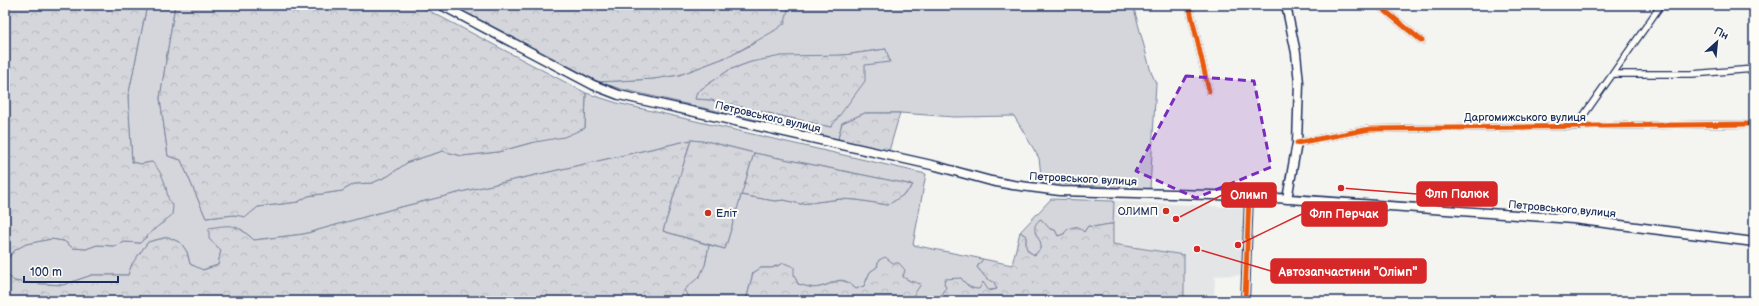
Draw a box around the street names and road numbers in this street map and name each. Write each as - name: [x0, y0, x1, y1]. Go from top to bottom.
- street label: Петровського вулиця: [714, 99, 822, 135]
- street label: Даргомижського вулиця: [1464, 111, 1586, 124]
- street label: Петровського вулиця: [1029, 170, 1137, 188]
- street label: Петровського вулиця: [1508, 198, 1616, 220]

